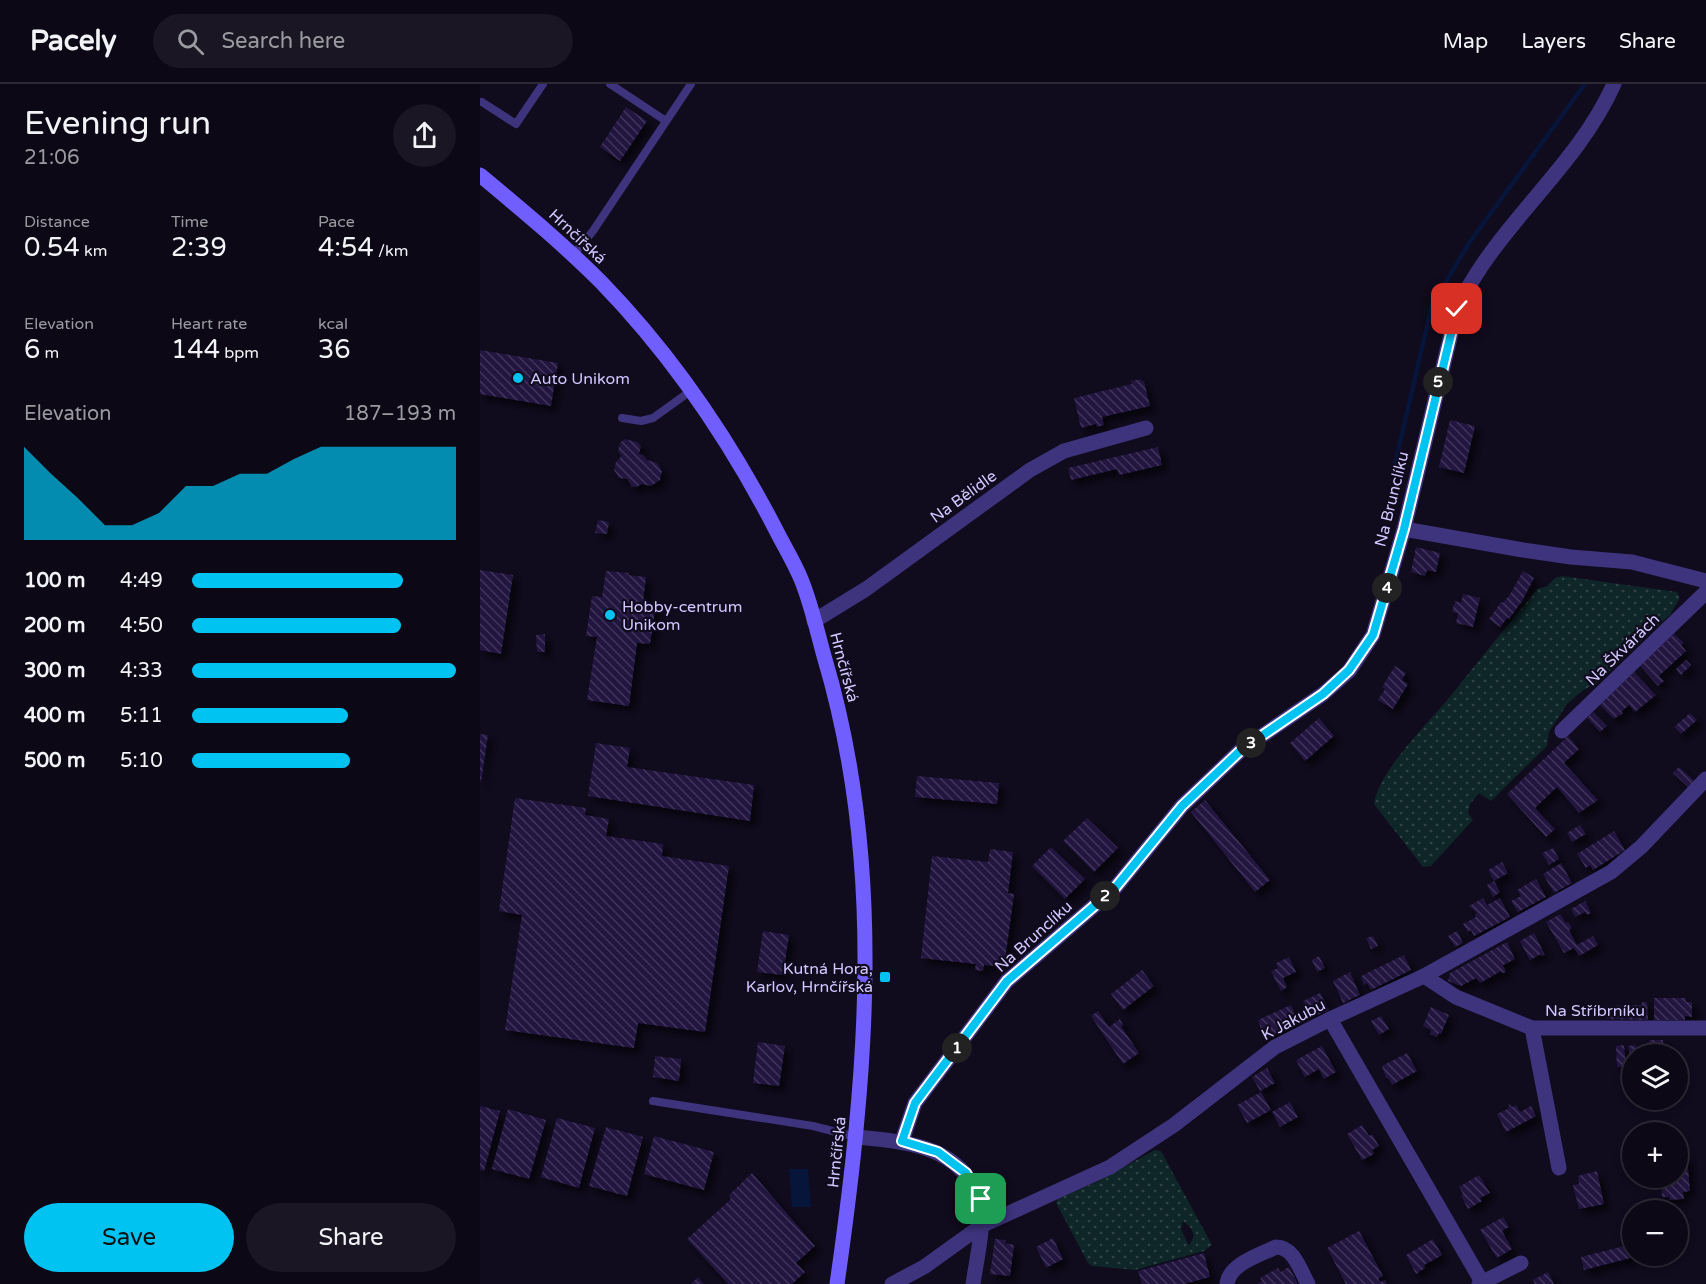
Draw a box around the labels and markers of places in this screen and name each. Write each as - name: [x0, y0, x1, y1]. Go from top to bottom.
- pin: [1431, 283, 1482, 334]
- pin: 5: [1423, 367, 1453, 397]
- place label: Auto Unikom: [530, 369, 630, 389]
- marker: Auto Unikom: [511, 371, 525, 385]
- pin: 4: [1372, 573, 1402, 603]
- place label: Hobby-centrum Unikom: [622, 597, 742, 635]
- marker: Hobby-centrum Unikom: [603, 608, 617, 622]
- pin: 3: [1236, 728, 1266, 758]
- pin: 2: [1090, 881, 1120, 911]
- place label: Kutná Hora, Karlov, Hrnčířská: [746, 959, 873, 997]
- marker: Kutná Hora, Karlov, Hrnčířská: [878, 970, 892, 984]
- pin: 1: [942, 1033, 972, 1063]
- pin: [955, 1173, 1006, 1224]

